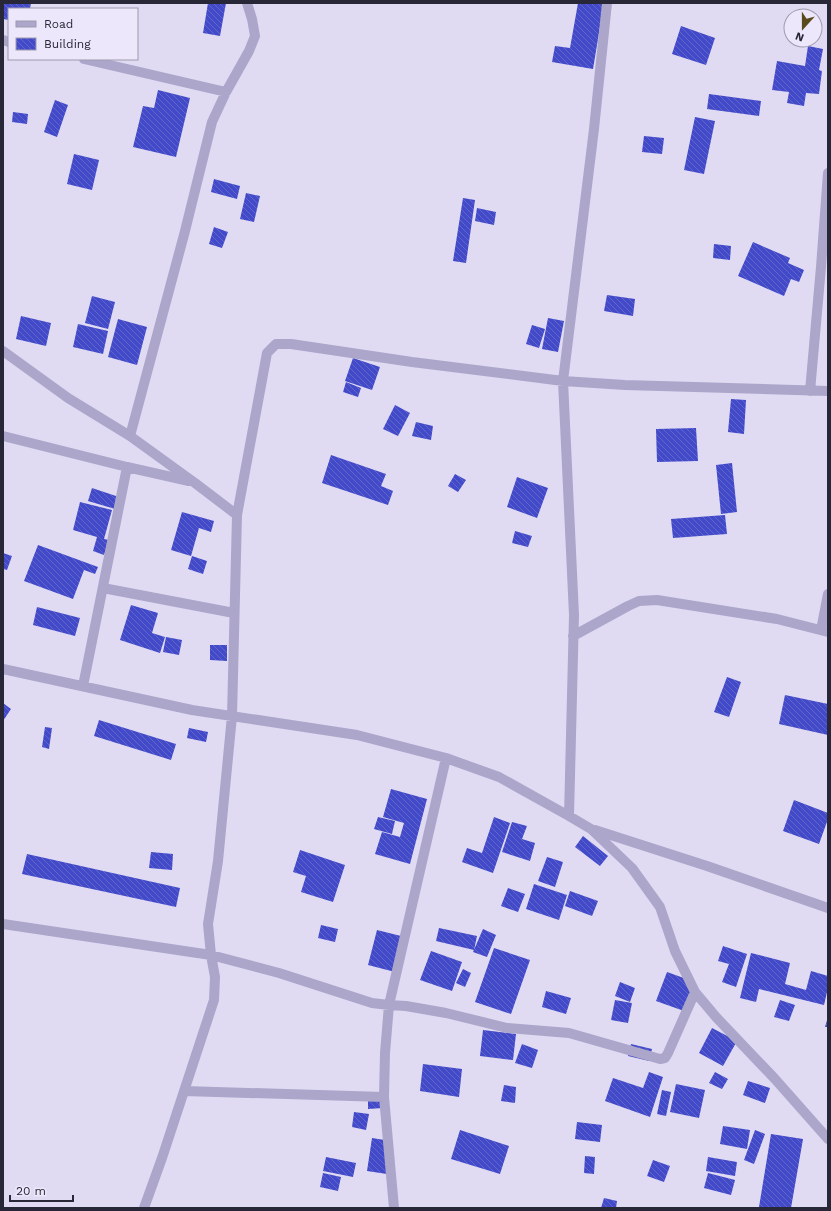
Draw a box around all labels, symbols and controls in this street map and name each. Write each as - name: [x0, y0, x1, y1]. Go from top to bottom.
- legend: [8, 8, 138, 60]
- north arrow: [783, 8, 823, 48]
- text: Road: [44, 17, 73, 31]
- text: N: [793, 29, 806, 44]
- text: Building: [44, 37, 91, 51]
- scale bar: [10, 1177, 73, 1203]
- text: 20 m: [16, 1184, 46, 1198]

